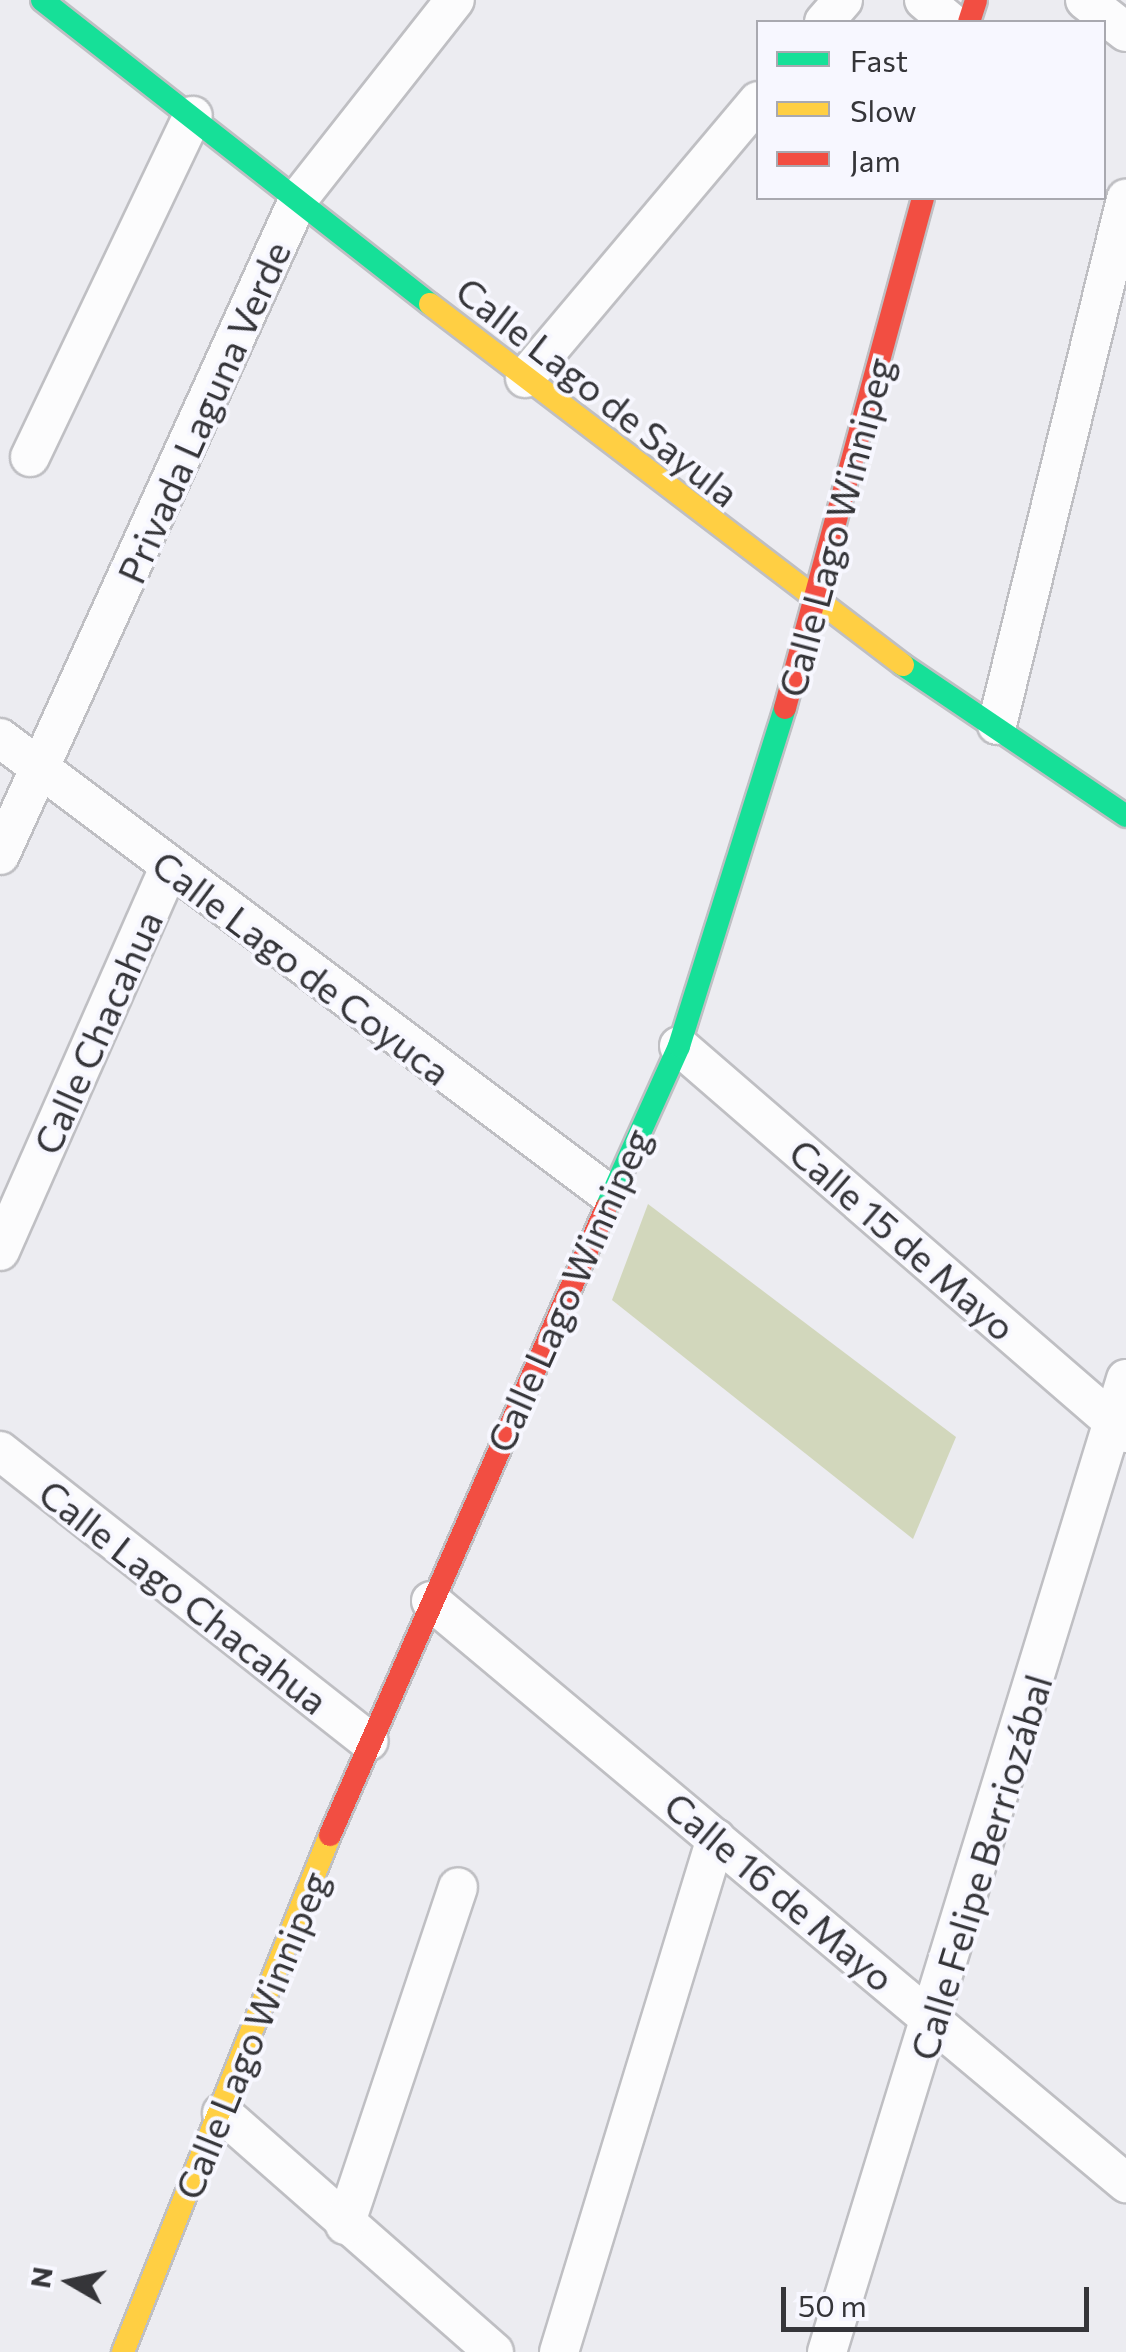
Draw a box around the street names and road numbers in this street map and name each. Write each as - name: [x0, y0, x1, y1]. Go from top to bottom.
- street label: Privada Laguna Verde: [107, 234, 299, 590]
- street label: Calle Lago de Sayula: [448, 267, 748, 515]
- street label: Calle Lago Winnipeg: [768, 352, 902, 702]
- street label: Calle Lago de Coyuca: [144, 840, 460, 1094]
- street label: Calle Chacahua: [23, 903, 171, 1161]
- street label: Calle Lago Winnipeg: [476, 1121, 660, 1459]
- street label: Calle 15 de Mayo: [781, 1129, 1025, 1349]
- street label: Calle Lago Chacahua: [31, 1469, 337, 1723]
- street label: Calle Felipe Berriozábal: [900, 1669, 1060, 2065]
- street label: Calle 16 de Mayo: [656, 1782, 904, 2000]
- street label: Calle Lago Winnipeg: [164, 1865, 338, 2205]

